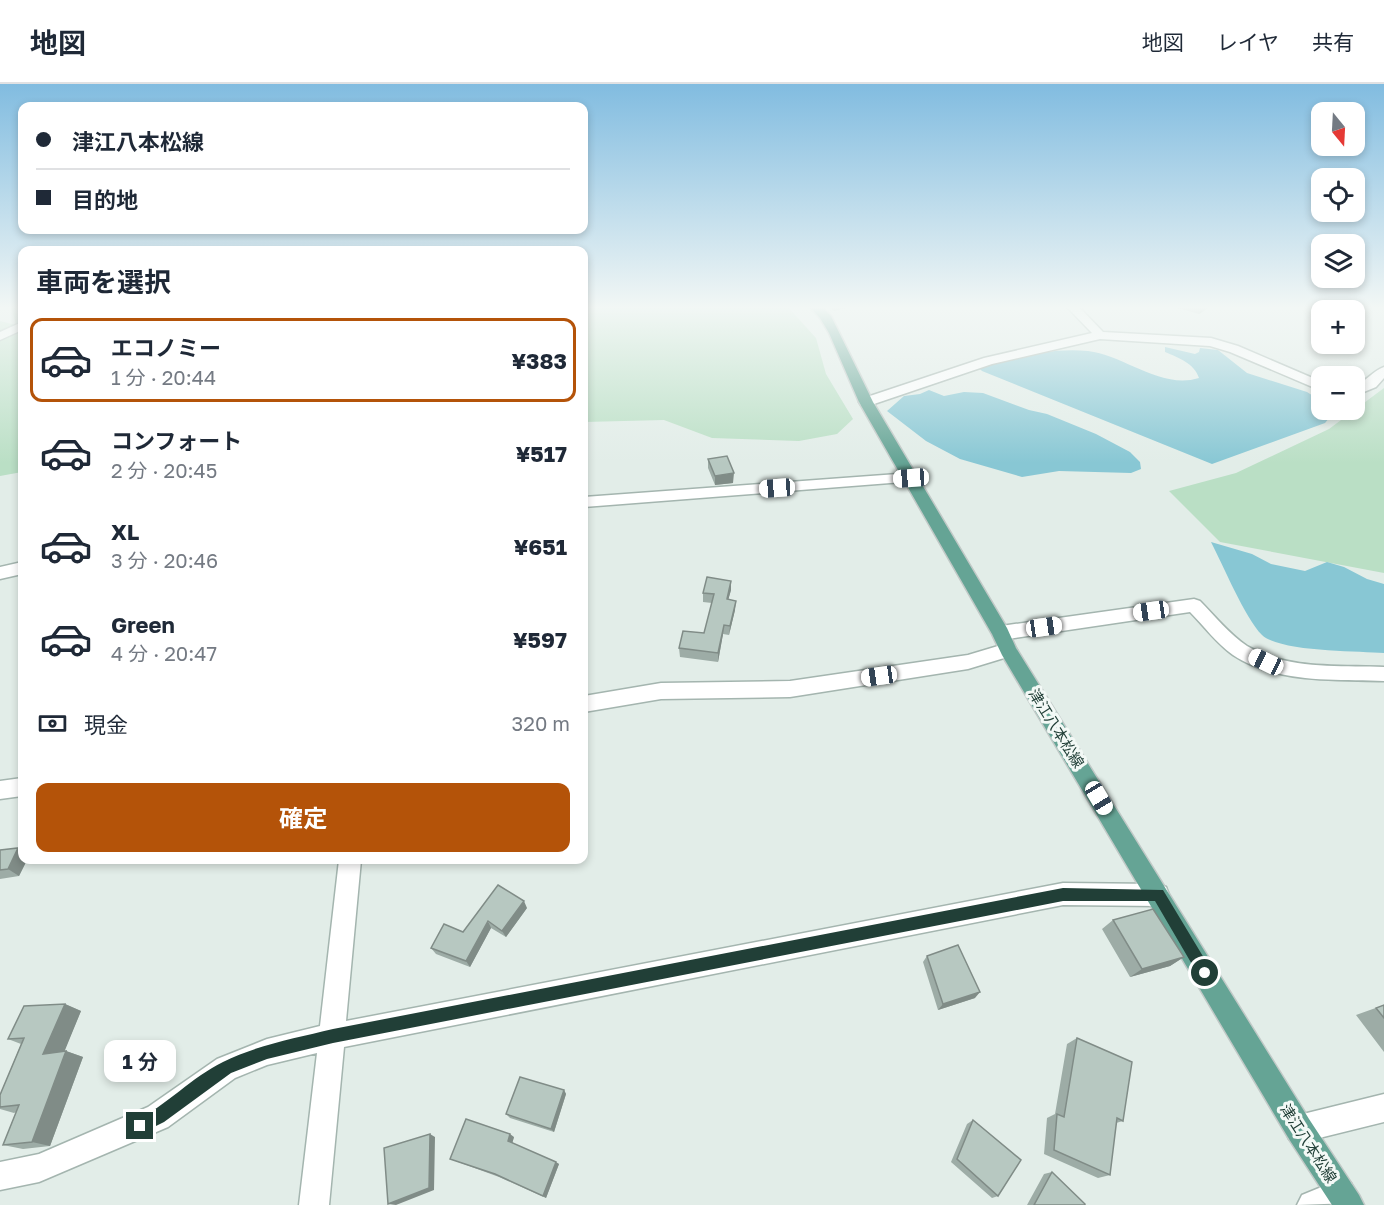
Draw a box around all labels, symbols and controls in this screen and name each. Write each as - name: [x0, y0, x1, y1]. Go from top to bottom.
- text: 地図: [30, 26, 86, 59]
- text: 地図: [1142, 29, 1184, 55]
- text: レイヤ: [1217, 29, 1279, 55]
- text: 共有: [1312, 29, 1354, 55]
- north arrow: [1311, 102, 1365, 156]
- map controls: [1311, 102, 1365, 420]
- text: 津江八本松線: [72, 128, 204, 155]
- button: locate: [1311, 168, 1365, 222]
- text: 目的地: [72, 186, 138, 213]
- button: layers: [1311, 234, 1365, 288]
- text: 車両を選択: [36, 266, 171, 298]
- button: +: [1311, 300, 1365, 354]
- icon: car: [39, 333, 93, 387]
- text: エコノミー: [111, 334, 221, 361]
- text: ¥383: [512, 347, 567, 374]
- text: 1 分 · 20:44: [111, 365, 216, 389]
- button: −: [1311, 366, 1365, 420]
- icon: car: [39, 426, 93, 480]
- text: コンフォート: [111, 427, 242, 454]
- text: ¥517: [516, 440, 567, 467]
- text: 2 分 · 20:45: [111, 458, 217, 482]
- car: [892, 468, 930, 488]
- car: [758, 478, 796, 498]
- text: XL: [111, 518, 139, 545]
- icon: car: [39, 519, 93, 573]
- text: ¥651: [514, 533, 567, 560]
- text: 3 分 · 20:46: [111, 548, 218, 572]
- car: [1132, 600, 1170, 622]
- text: Green: [111, 611, 175, 638]
- icon: car: [39, 612, 93, 666]
- car: [1025, 616, 1063, 638]
- text: ¥597: [513, 626, 567, 653]
- text: 4 分 · 20:47: [111, 641, 217, 665]
- car: [1246, 646, 1286, 678]
- car: [860, 665, 898, 687]
- street label: 津江八本松線: [1026, 685, 1088, 771]
- icon: cash: [36, 707, 69, 740]
- text: 現金: [84, 711, 128, 738]
- text: 320 m: [512, 711, 570, 735]
- car: [1082, 778, 1116, 818]
- button: 確定: [36, 783, 570, 852]
- route start: [1191, 959, 1218, 986]
- callout: 1 分: [104, 1039, 176, 1081]
- text: 1 分: [122, 1049, 158, 1073]
- street label: 津江八本松線: [1277, 1100, 1341, 1186]
- route end: [126, 1112, 153, 1139]

